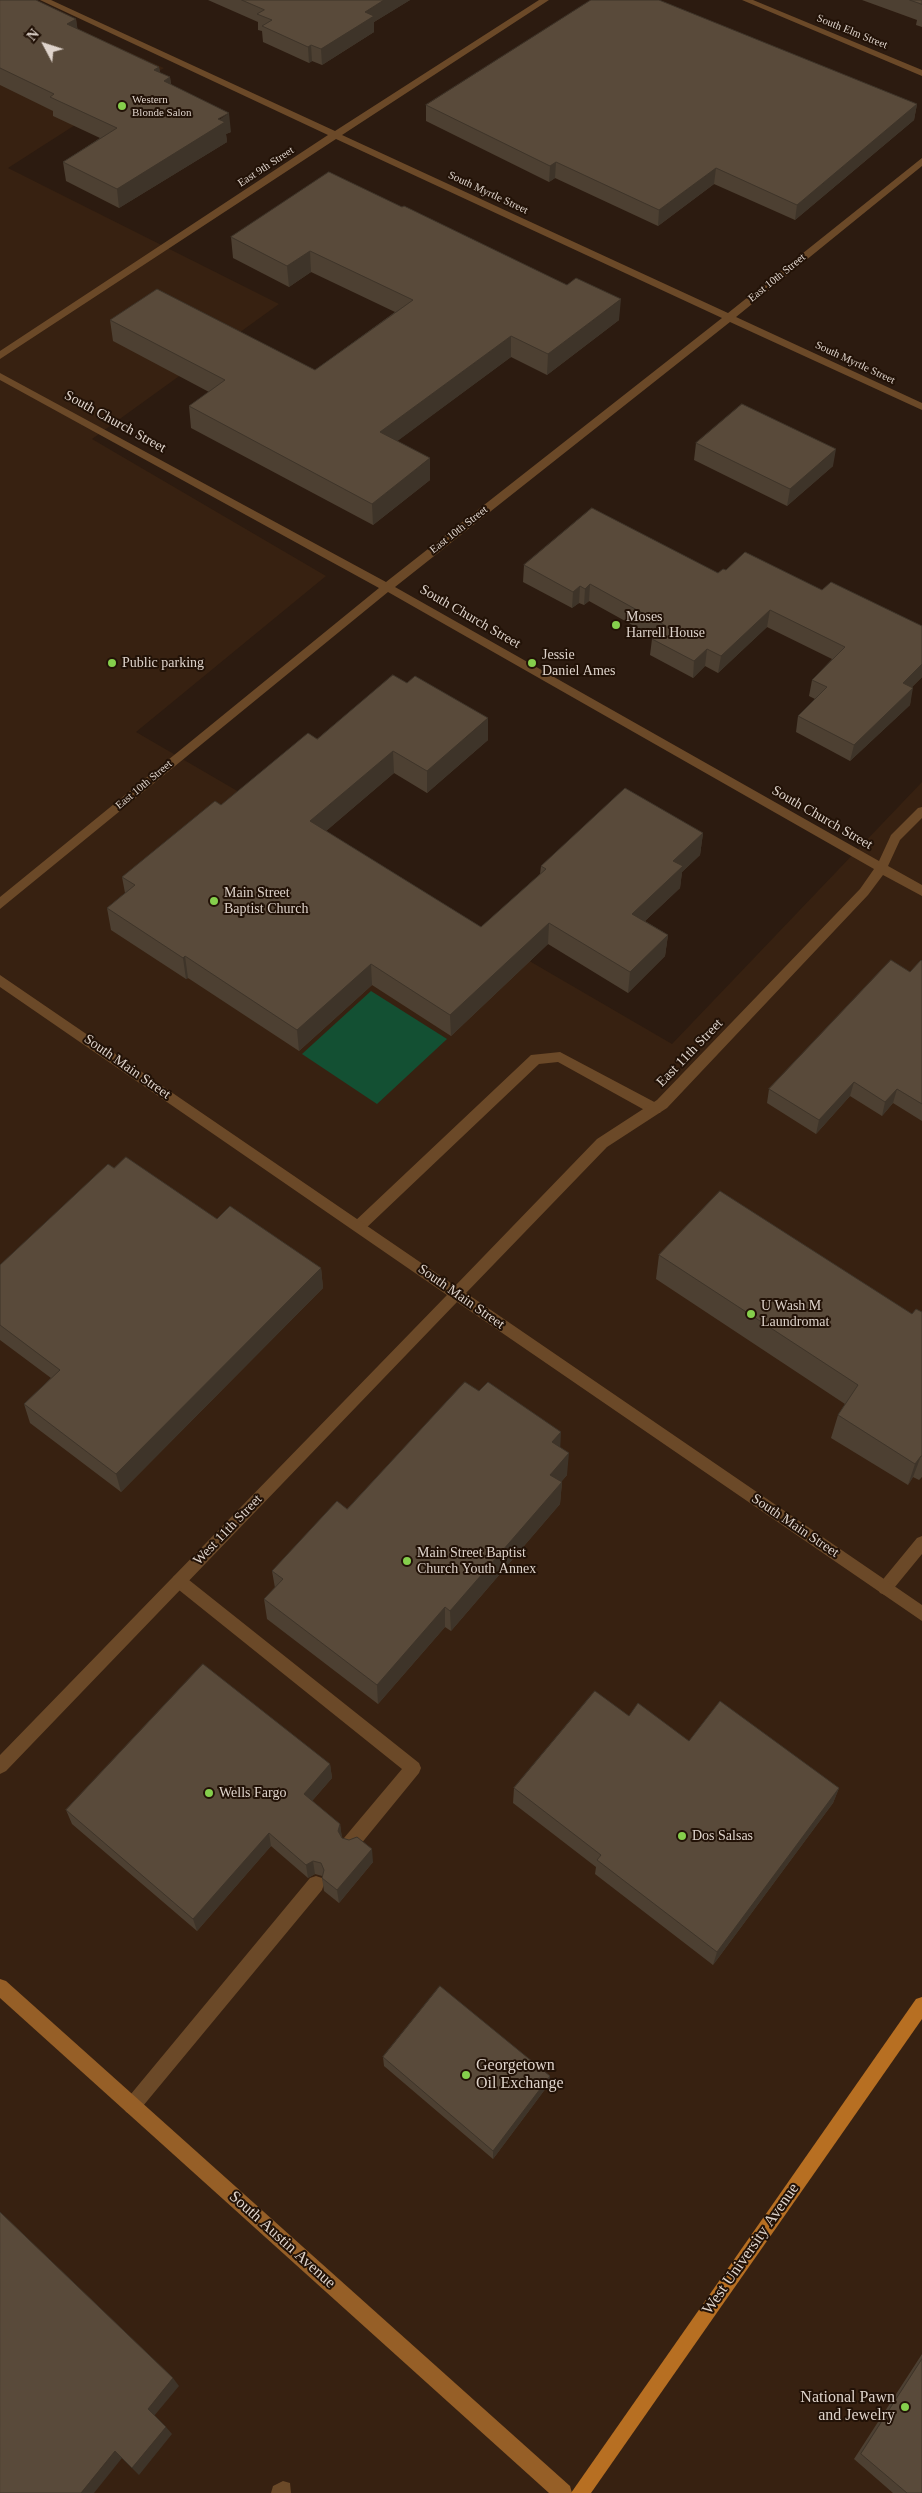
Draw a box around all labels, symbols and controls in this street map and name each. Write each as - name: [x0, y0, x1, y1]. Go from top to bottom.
- street label: South Elm Street: [815, 12, 889, 52]
- north arrow: [20, 20, 70, 70]
- text: N: [24, 26, 42, 44]
- place label: Western Blonde Salon: [132, 93, 192, 119]
- marker: Western Blonde Salon: [116, 100, 128, 112]
- street label: East 9th Street: [236, 144, 296, 190]
- street label: South Myrtle Street: [446, 169, 530, 217]
- street label: East 10th Street: [746, 251, 808, 305]
- street label: South Myrtle Street: [813, 339, 897, 387]
- street label: South Church Street: [61, 387, 169, 457]
- street label: East 10th Street: [427, 503, 491, 557]
- street label: South Church Street: [417, 581, 523, 653]
- place label: Moses Harrell House: [626, 609, 705, 642]
- marker: Moses Harrell House: [610, 619, 622, 631]
- place label: Jessie Daniel Ames: [542, 647, 615, 680]
- place label: Public parking: [122, 655, 204, 671]
- marker: Public parking: [106, 657, 118, 669]
- marker: Jessie Daniel Ames: [526, 657, 538, 669]
- street label: East 10th Street: [113, 758, 175, 812]
- street label: South Church Street: [769, 782, 875, 854]
- place label: Main Street Baptist Church: [224, 885, 308, 918]
- marker: Main Street Baptist Church: [208, 895, 220, 907]
- street label: East 11th Street: [653, 1015, 727, 1091]
- street label: South Main Street: [80, 1031, 174, 1103]
- street label: South Main Street: [414, 1261, 508, 1333]
- place label: U Wash M Laundromat: [761, 1298, 829, 1330]
- marker: U Wash M Laundromat: [745, 1308, 757, 1320]
- street label: West 11th Street: [190, 1491, 266, 1569]
- street label: South Main Street: [748, 1491, 842, 1561]
- place label: Main Street Baptist Church Youth Annex: [417, 1545, 536, 1578]
- marker: Main Street Baptist Church Youth Annex: [401, 1555, 413, 1567]
- place label: Wells Fargo: [219, 1785, 286, 1801]
- marker: Wells Fargo: [203, 1787, 215, 1799]
- place label: Dos Salsas: [692, 1828, 753, 1844]
- marker: Dos Salsas: [676, 1830, 688, 1842]
- place label: Georgetown Oil Exchange: [476, 2056, 564, 2094]
- marker: Georgetown Oil Exchange: [460, 2069, 472, 2081]
- street label: West University Avenue: [698, 2180, 804, 2318]
- street label: South Austin Avenue: [225, 2187, 339, 2293]
- place label: National Pawn and Jewelry: [800, 2388, 895, 2426]
- marker: National Pawn and Jewelry: [899, 2401, 911, 2413]

